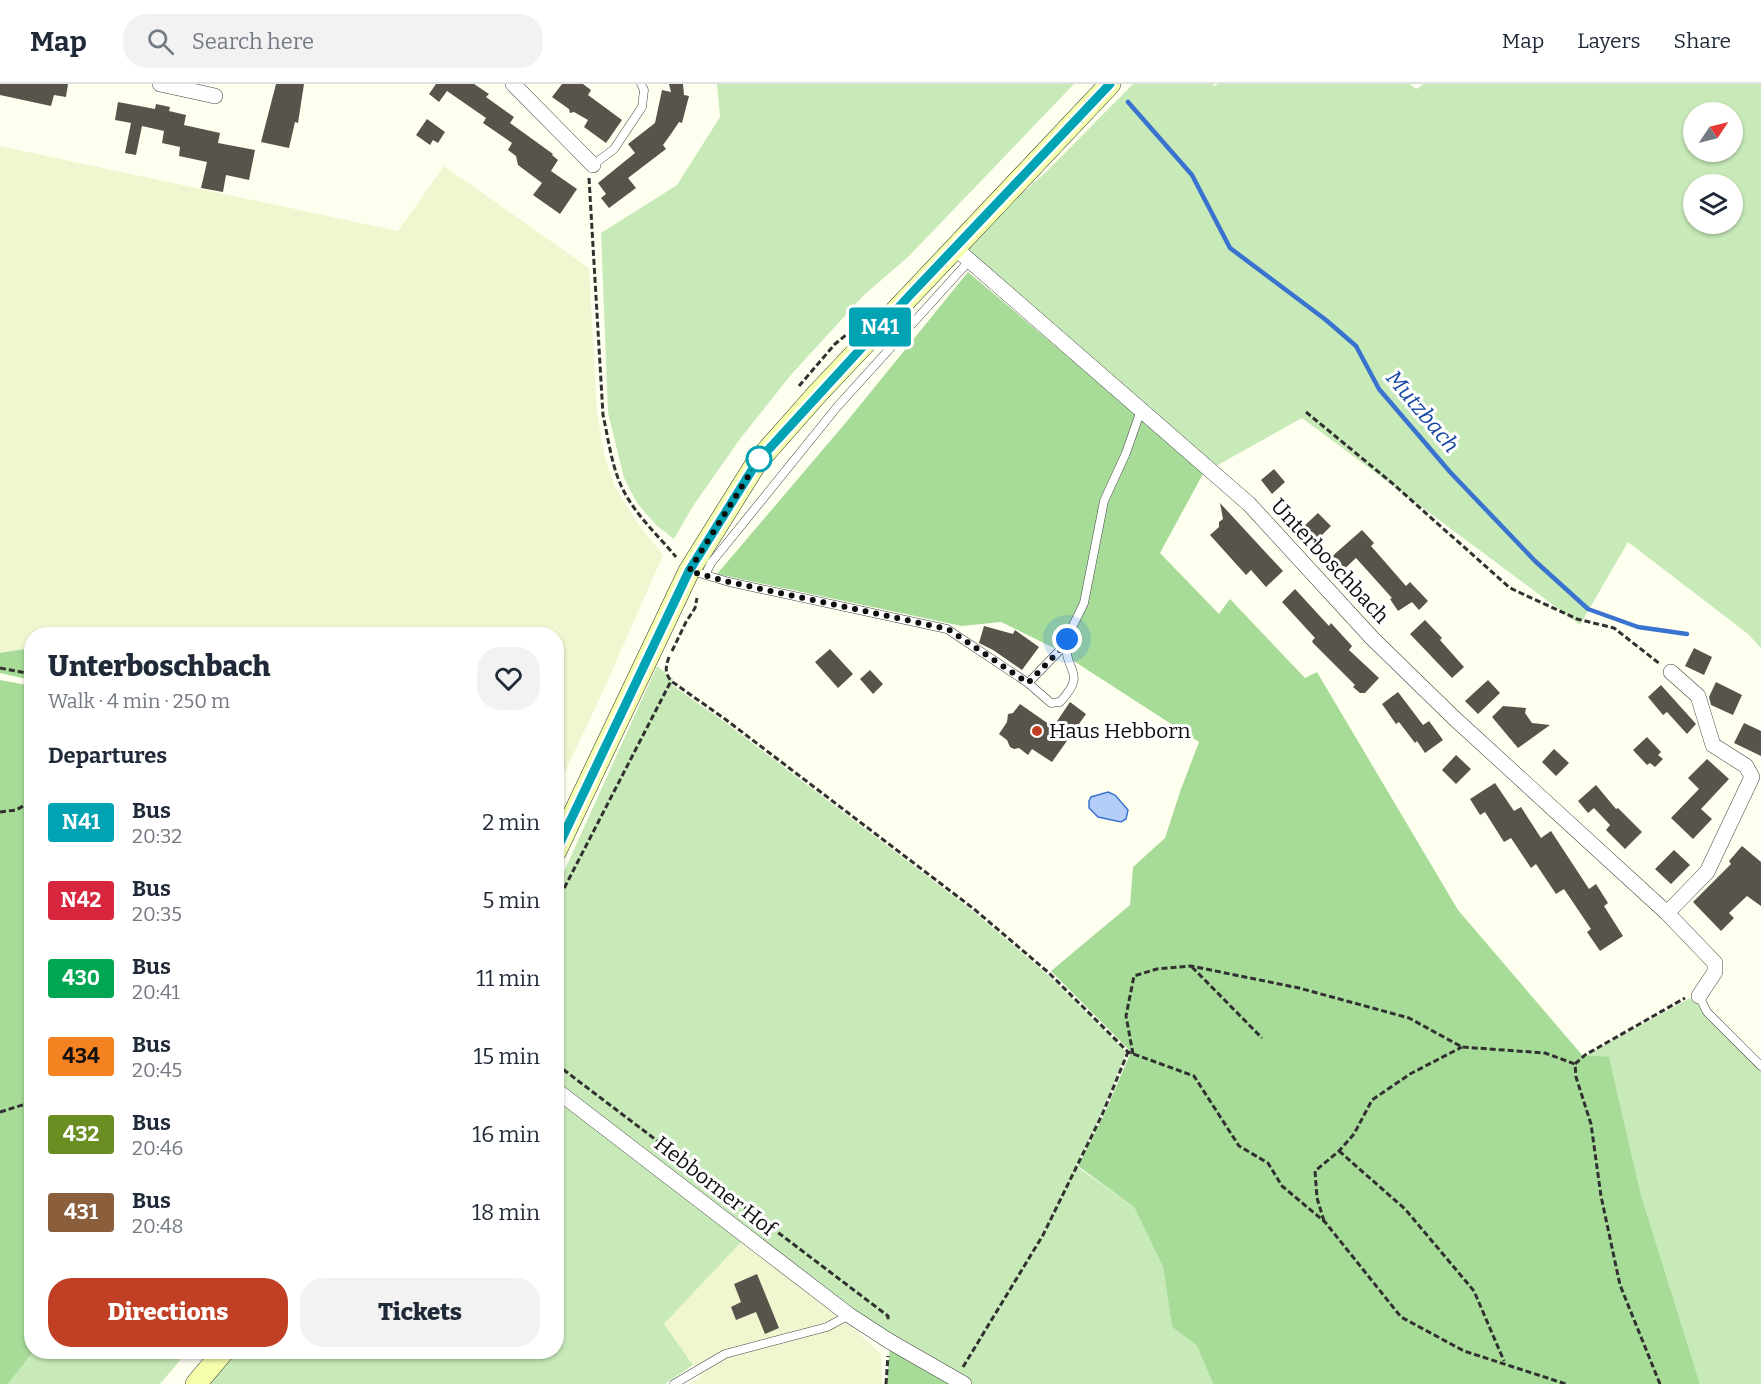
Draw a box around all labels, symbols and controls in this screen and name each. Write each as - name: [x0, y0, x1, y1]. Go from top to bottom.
- search box: [123, 14, 543, 68]
- text: Map: [30, 25, 87, 58]
- icon: search: [144, 25, 177, 58]
- text: Search here: [192, 28, 314, 55]
- text: Map: [1502, 28, 1544, 54]
- text: Layers: [1577, 28, 1641, 54]
- text: Share: [1674, 28, 1731, 54]
- north arrow: [1683, 102, 1743, 162]
- map controls: [1683, 102, 1743, 234]
- button: layers: [1683, 174, 1743, 234]
- line badge: N41: [846, 308, 914, 346]
- text: N41: [861, 314, 899, 340]
- water label: Mutzbach: [1380, 365, 1465, 458]
- unlabelled marker: [746, 446, 772, 472]
- street label: Unterboschbach: [1265, 493, 1395, 629]
- your location: [1052, 624, 1082, 654]
- button: heart: [477, 647, 540, 710]
- text: Unterboschbach: [48, 650, 270, 683]
- text: Walk · 4 min · 250 m: [48, 689, 230, 713]
- place label: Haus Hebborn: [1049, 718, 1191, 744]
- marker: Haus Hebborn: [1030, 724, 1044, 738]
- text: Departures: [48, 742, 167, 769]
- text: Bus: [132, 797, 171, 824]
- text: N41: [62, 809, 100, 835]
- text: 2 min: [482, 809, 540, 836]
- text: 20:32: [132, 824, 182, 848]
- text: Bus: [132, 875, 171, 902]
- text: N42: [61, 887, 101, 913]
- text: 5 min: [482, 887, 540, 914]
- text: 20:35: [132, 902, 182, 926]
- text: Bus: [132, 953, 171, 980]
- text: 430: [62, 965, 100, 991]
- text: 11 min: [476, 965, 540, 992]
- text: 20:41: [132, 980, 180, 1004]
- text: Bus: [132, 1031, 171, 1058]
- text: 434: [62, 1043, 100, 1069]
- text: 15 min: [473, 1043, 540, 1070]
- text: 20:45: [132, 1058, 182, 1082]
- text: Bus: [132, 1109, 171, 1136]
- text: 432: [63, 1121, 99, 1147]
- text: 16 min: [472, 1121, 540, 1148]
- street label: Hebborner Hof: [649, 1130, 782, 1243]
- text: 20:46: [132, 1136, 183, 1160]
- text: Bus: [132, 1187, 171, 1214]
- text: 431: [64, 1199, 98, 1225]
- text: 18 min: [472, 1199, 540, 1226]
- text: 20:48: [132, 1214, 184, 1238]
- button: Directions: [48, 1278, 288, 1347]
- button: Tickets: [300, 1278, 540, 1347]

